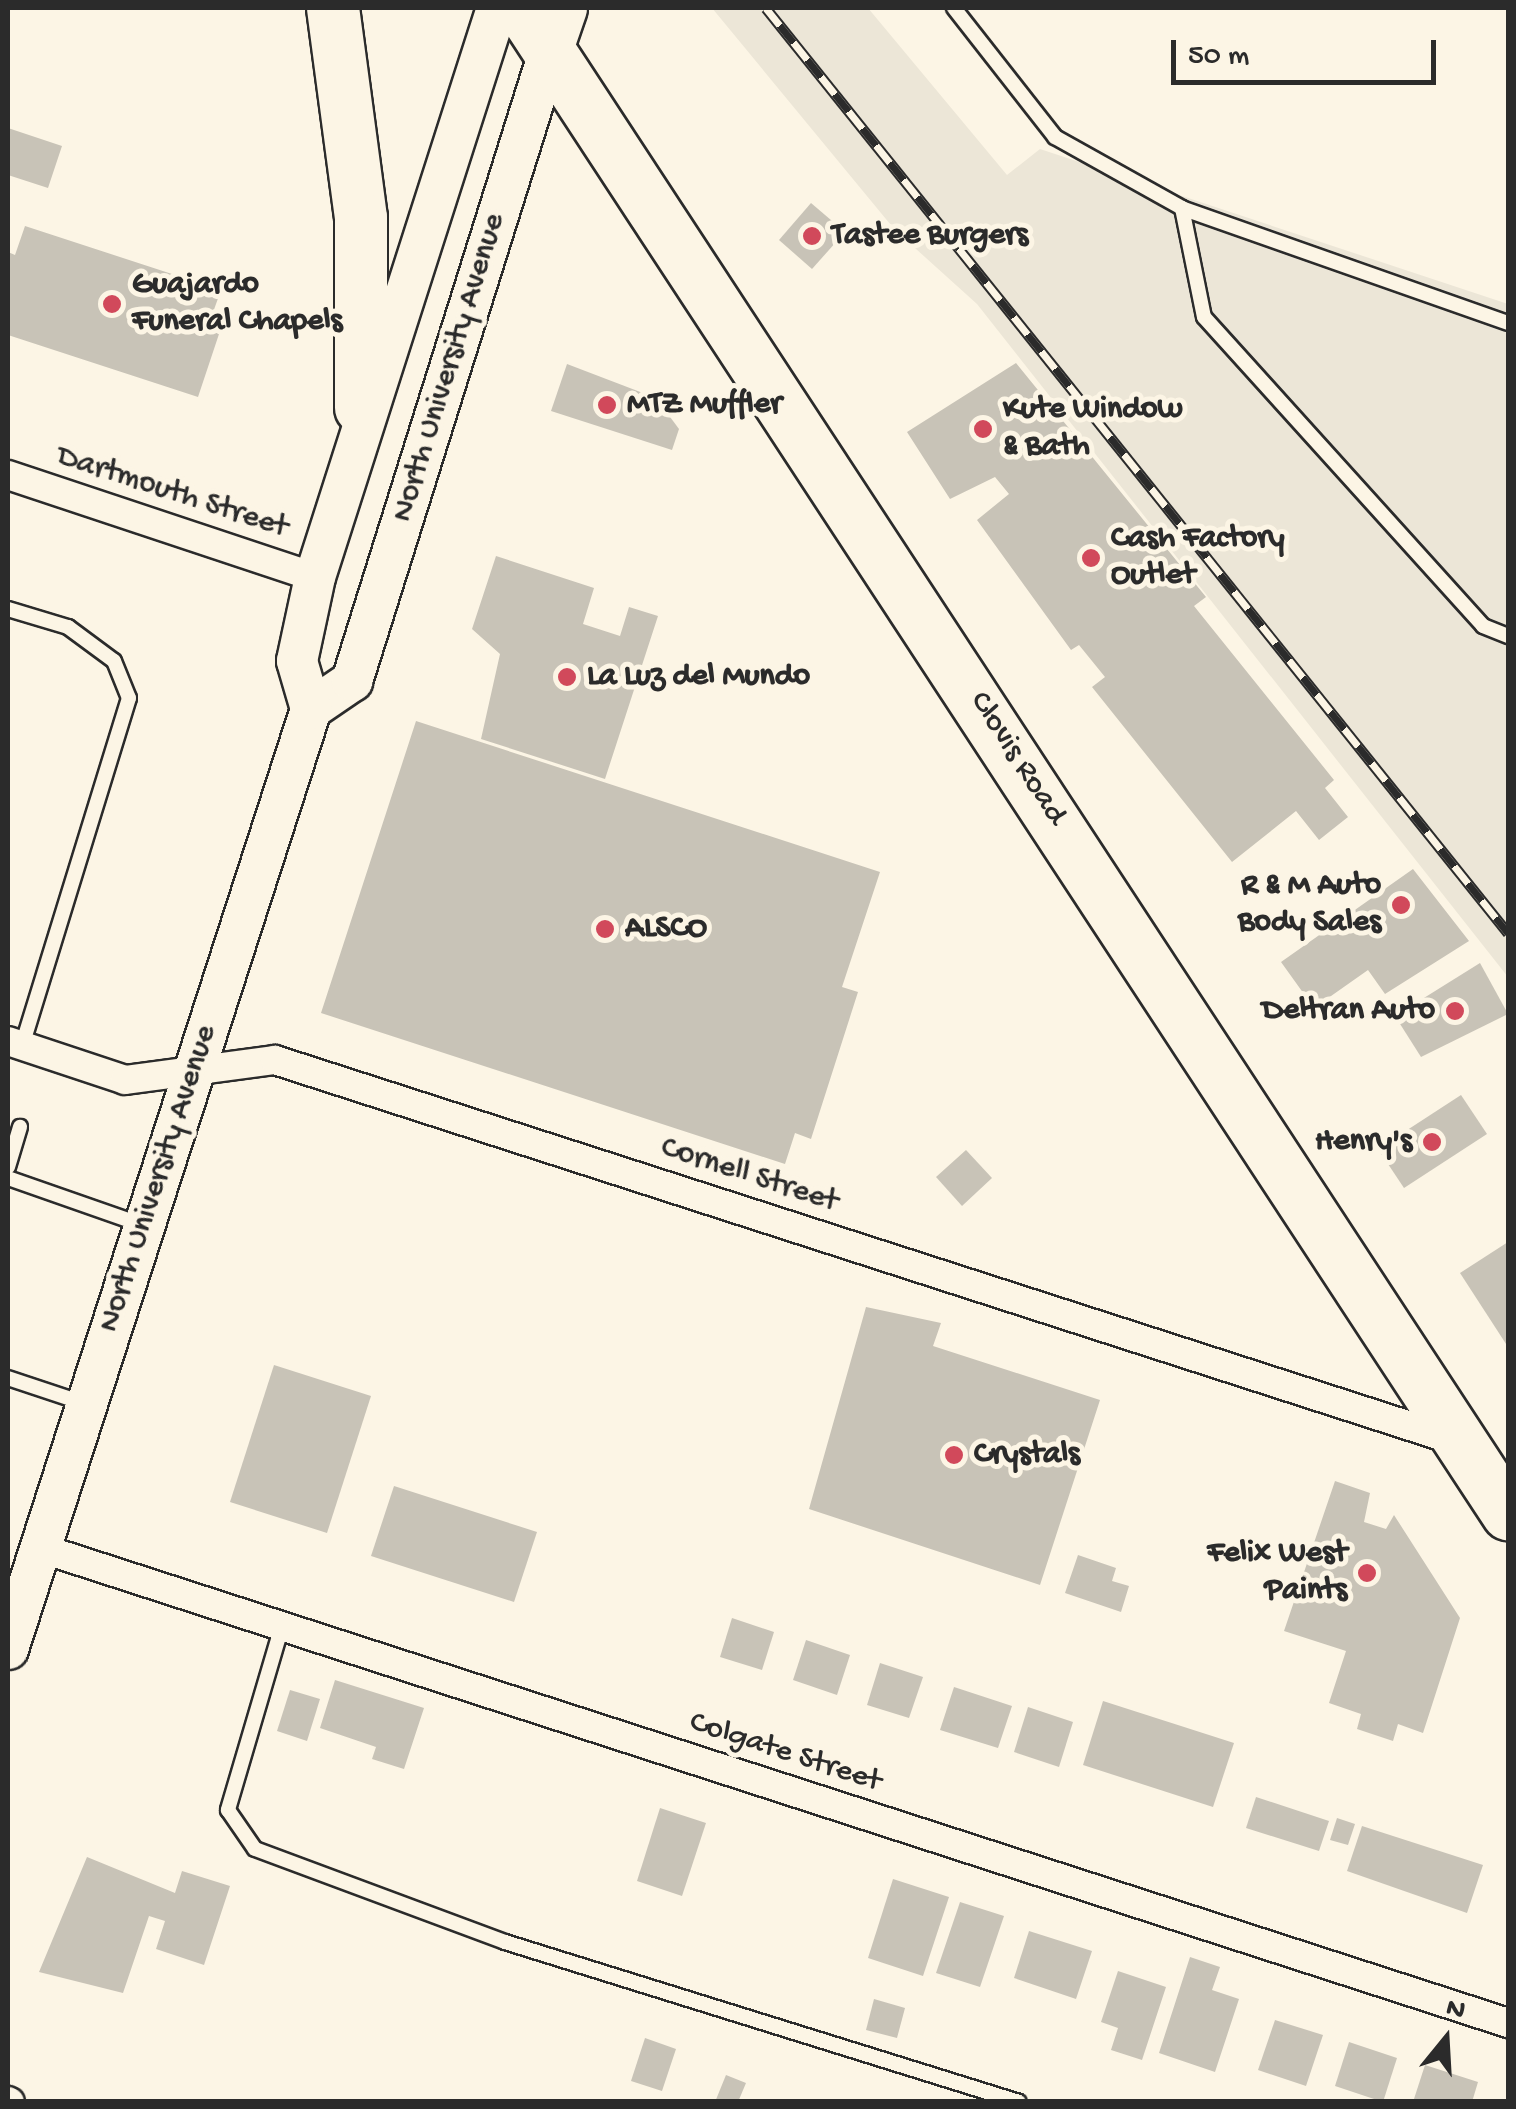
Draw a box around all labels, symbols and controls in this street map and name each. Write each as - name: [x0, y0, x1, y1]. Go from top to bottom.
- scale bar: [1176, 20, 1441, 82]
- text: 50 m: [1188, 40, 1249, 75]
- street label: North University Avenue: [385, 209, 515, 527]
- place label: Tastee Burgers: [832, 217, 1028, 255]
- marker: Tastee Burgers: [801, 225, 823, 247]
- place label: Guajardo Funeral Chapels: [132, 267, 342, 342]
- marker: Guajardo Funeral Chapels: [101, 293, 123, 315]
- place label: MTZ Muffler: [627, 386, 781, 424]
- place label: Kute Window & Bath: [1003, 392, 1182, 467]
- marker: MTZ Muffler: [596, 394, 618, 416]
- marker: Kute Window & Bath: [972, 418, 994, 440]
- street label: Dartmouth Street: [52, 438, 292, 548]
- place label: Cash Factory Outlet: [1111, 521, 1284, 596]
- marker: Cash Factory Outlet: [1080, 547, 1102, 569]
- place label: La Luz del Mundo: [587, 658, 810, 696]
- marker: La Luz del Mundo: [556, 666, 578, 688]
- street label: Clovis Road: [960, 685, 1074, 833]
- place label: R & M Auto Body Sales: [1238, 868, 1381, 943]
- marker: R & M Auto Body Sales: [1390, 894, 1412, 916]
- place label: ALSCO: [625, 910, 707, 948]
- marker: ALSCO: [594, 918, 616, 940]
- place label: Deltran Auto: [1262, 992, 1435, 1030]
- marker: Deltran Auto: [1444, 1000, 1466, 1022]
- street label: North University Avenue: [91, 1021, 227, 1337]
- place label: Henry's: [1315, 1123, 1412, 1161]
- street label: Cornell Street: [656, 1129, 842, 1223]
- marker: Henry's: [1421, 1131, 1443, 1153]
- place label: Crystals: [974, 1436, 1080, 1474]
- marker: Crystals: [943, 1444, 965, 1466]
- place label: Felix West Paints: [1207, 1536, 1347, 1611]
- marker: Felix West Paints: [1356, 1562, 1378, 1584]
- street label: Colgate Street: [684, 1704, 886, 1802]
- north arrow: [1396, 1989, 1496, 2089]
- text: N: [1442, 1991, 1469, 2029]

